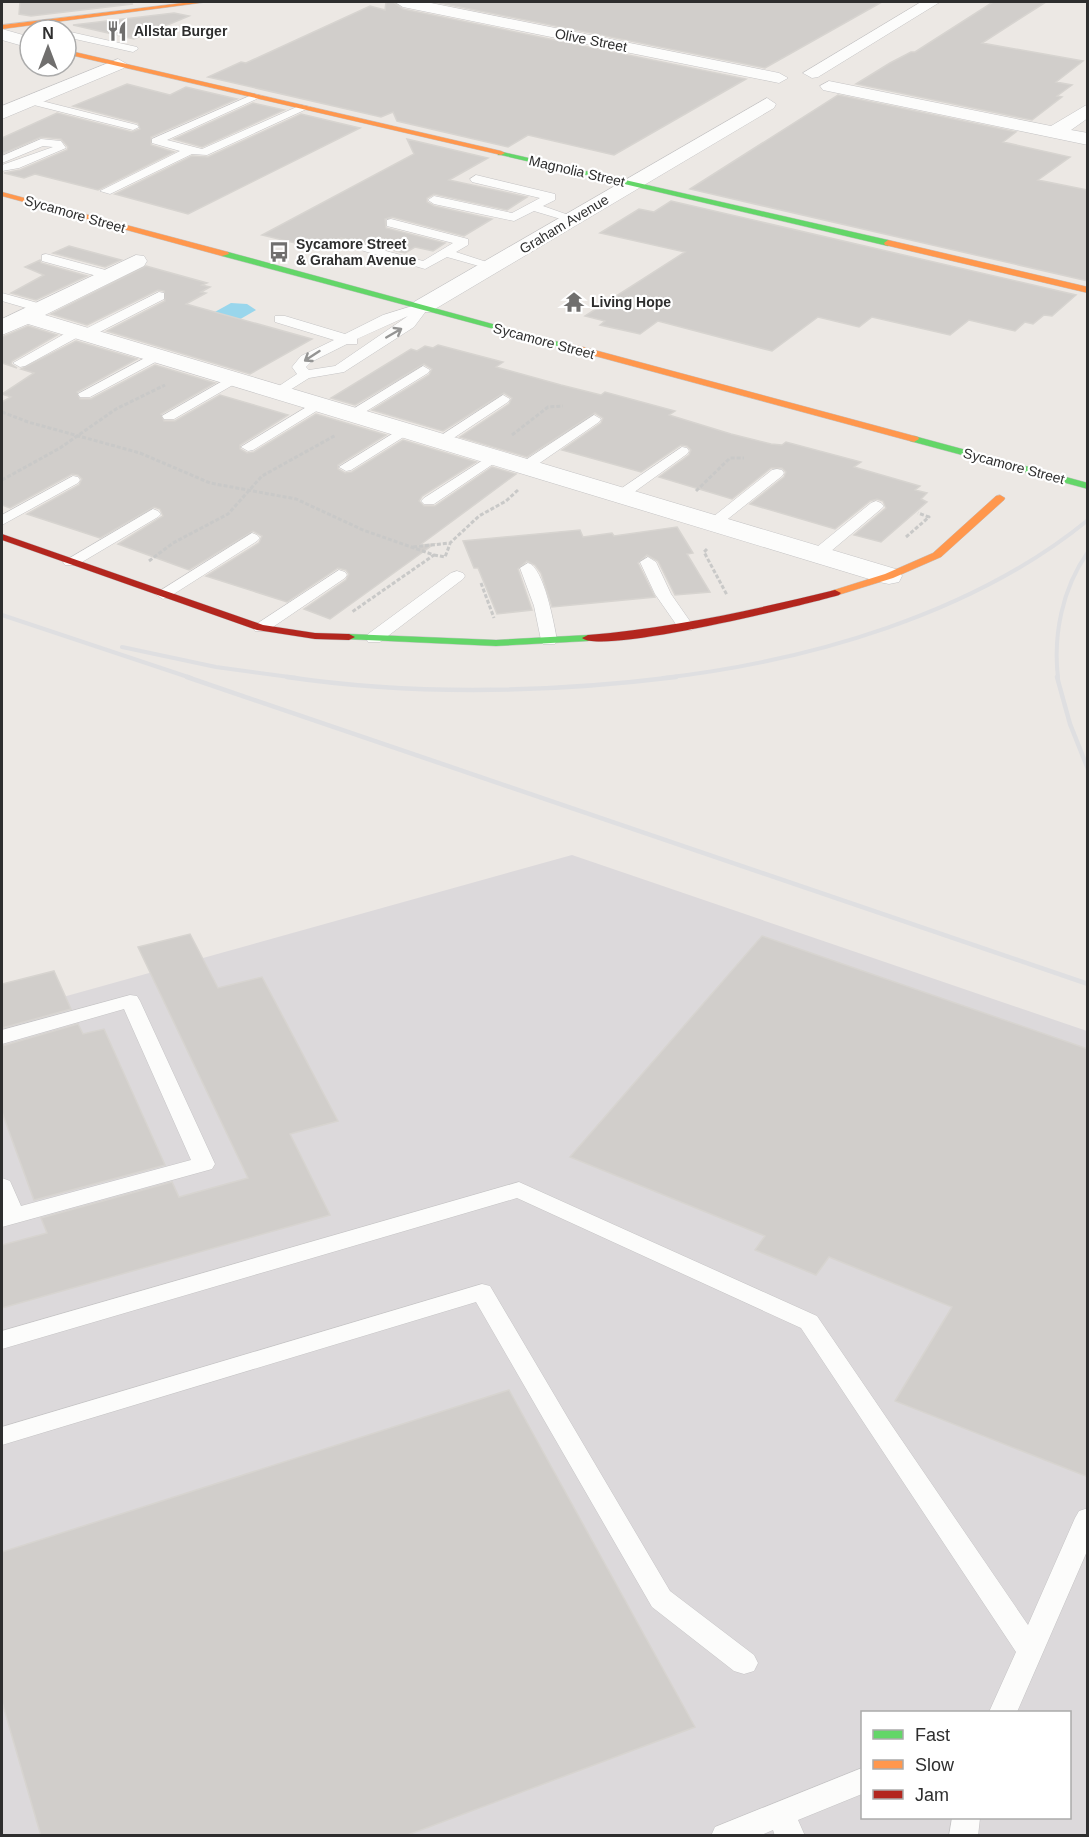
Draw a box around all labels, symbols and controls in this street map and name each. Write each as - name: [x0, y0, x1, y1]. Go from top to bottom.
- north arrow: [18, 18, 78, 78]
- restaurant icon: Allstar Burger: [105, 19, 129, 43]
- place label: Allstar Burger: [134, 23, 228, 39]
- text: N: [42, 25, 54, 42]
- street label: Olive Street: [554, 25, 629, 55]
- street label: Magnolia Street: [527, 152, 627, 190]
- street label: Graham Avenue: [517, 191, 612, 257]
- street label: Sycamore Street: [23, 192, 127, 236]
- place label: Sycamore Street & Graham Avenue: [296, 236, 417, 268]
- bus stop icon: Sycamore Street & Graham Avenue: [267, 240, 291, 264]
- temple icon: Living Hope: [562, 290, 586, 314]
- place label: Living Hope: [591, 294, 671, 310]
- street label: Sycamore Street: [492, 320, 597, 362]
- one-way arrow: [384, 327, 402, 338]
- one-way arrow: [304, 351, 321, 363]
- street label: Sycamore Street: [962, 445, 1067, 487]
- legend: [861, 1711, 1071, 1819]
- text: Fast: [915, 1725, 950, 1745]
- text: Slow: [915, 1755, 955, 1775]
- text: Jam: [915, 1785, 949, 1805]

